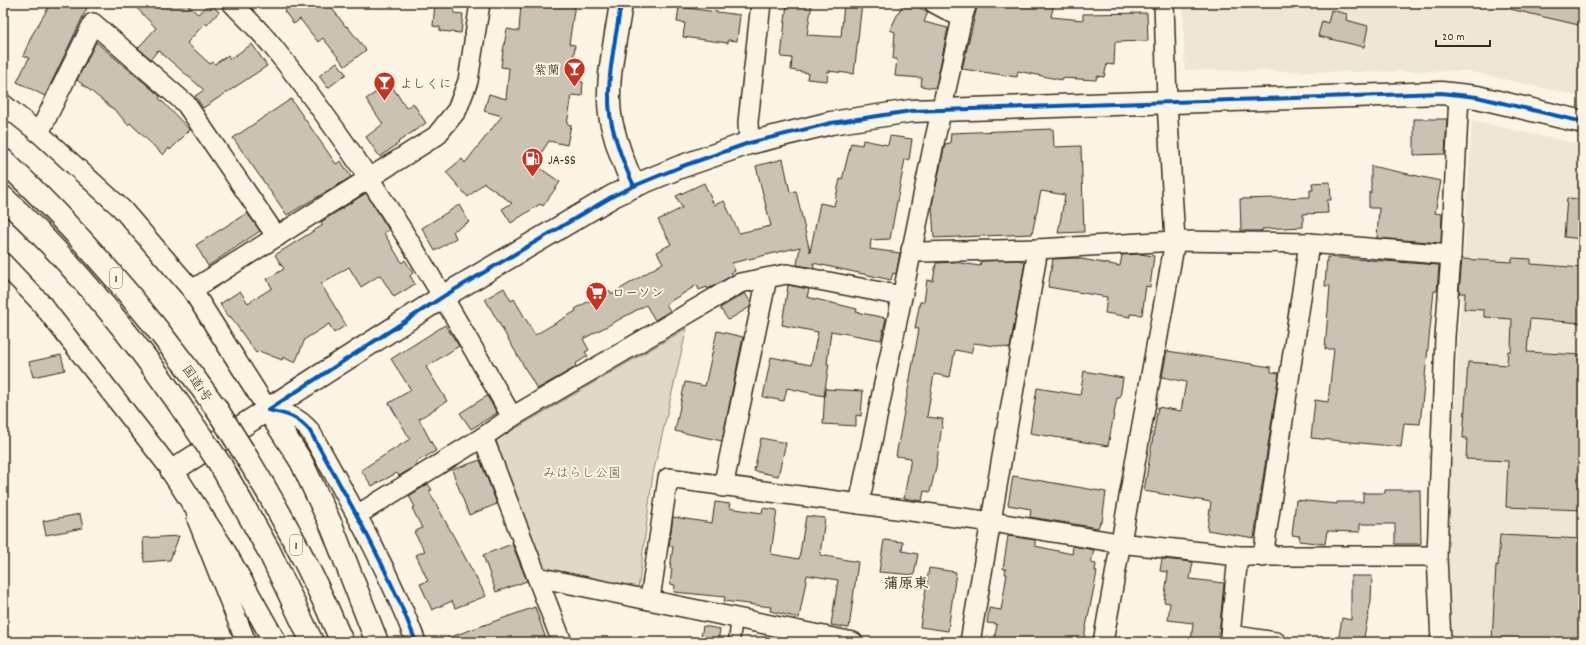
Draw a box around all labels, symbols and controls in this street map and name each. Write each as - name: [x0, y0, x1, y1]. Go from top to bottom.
- scale bar: [1436, 22, 1490, 48]
- text: 20 m: [1442, 29, 1465, 46]
- bar icon: 紫蘭: [562, 56, 588, 89]
- place label: 紫蘭: [534, 62, 560, 81]
- bar icon: よしくに: [371, 70, 397, 103]
- place label: よしくに: [400, 76, 452, 95]
- fuel station icon: JA-SS: [519, 146, 545, 179]
- place label: JA-SS: [548, 152, 576, 171]
- road number: 1: [110, 268, 122, 288]
- supermarket icon: ローソン: [584, 279, 610, 312]
- place label: ローソン: [612, 285, 664, 304]
- street label: 国道1号: [176, 362, 216, 407]
- park label: みはらし公園: [543, 465, 621, 484]
- road number: 1: [290, 535, 302, 555]
- district label: 蒲原東: [883, 574, 929, 596]

